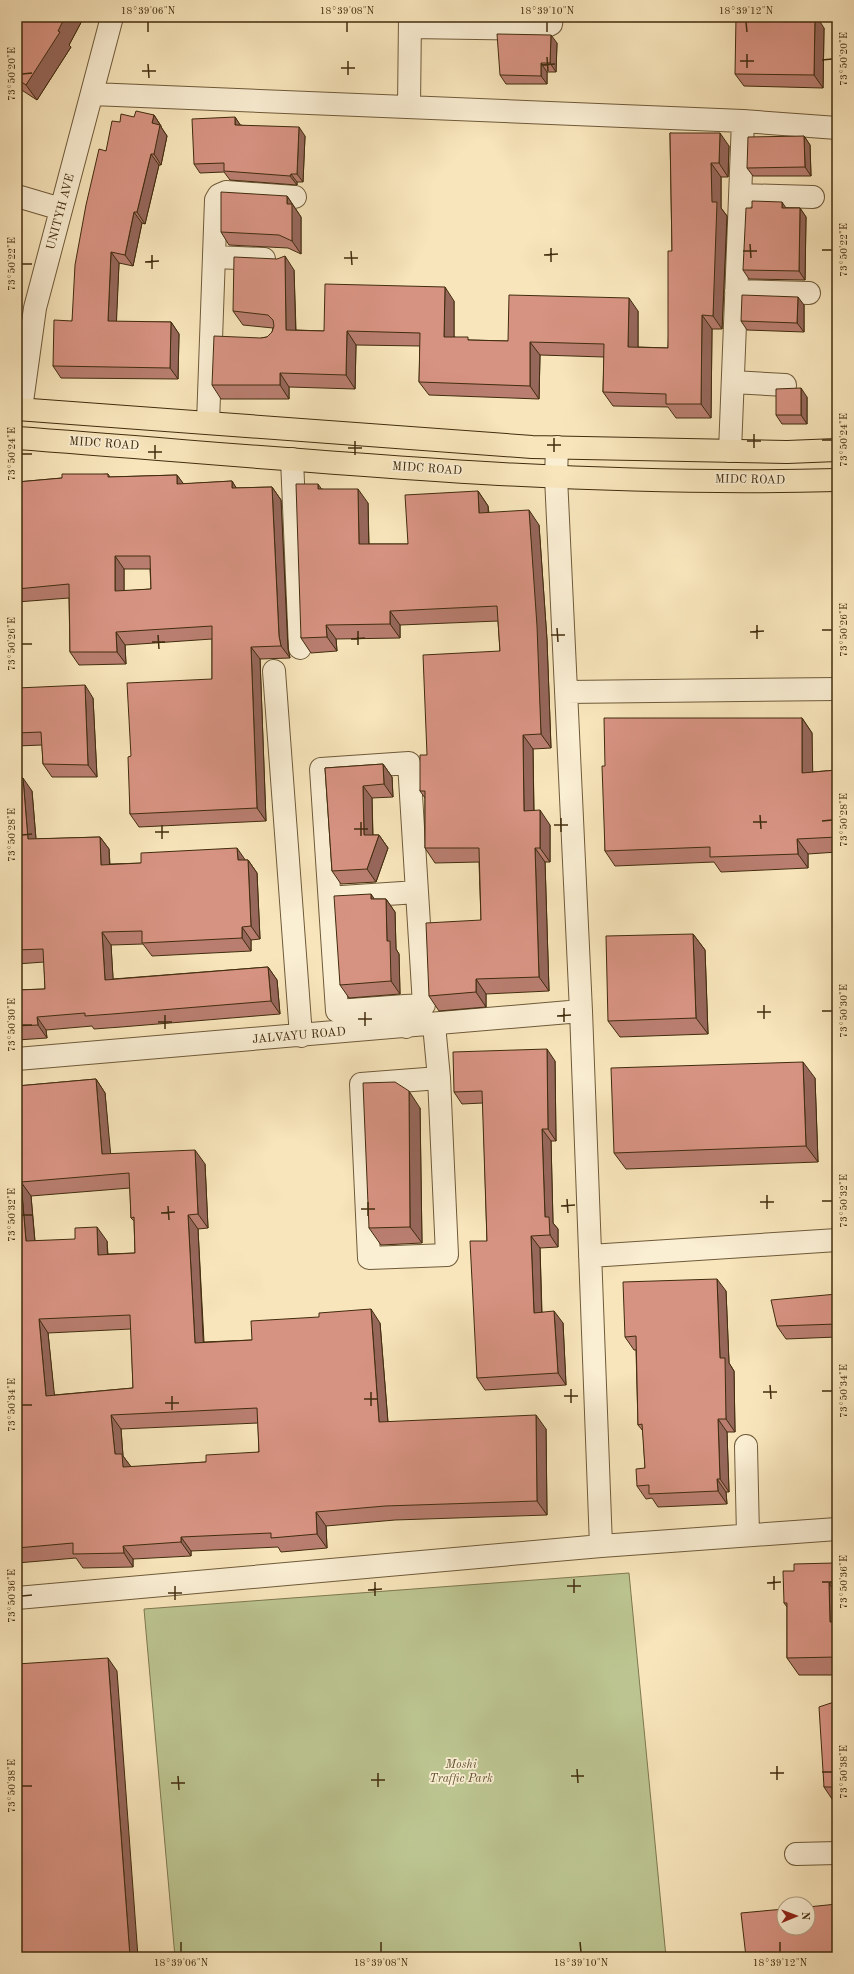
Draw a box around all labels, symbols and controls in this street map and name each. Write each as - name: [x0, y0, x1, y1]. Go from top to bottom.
- text: 18°39'06"N: [121, 6, 176, 16]
- text: 18°39'08"N: [320, 6, 375, 16]
- text: 18°39'10"N: [520, 6, 575, 16]
- text: 18°39'12"N: [719, 6, 774, 16]
- text: 73°50'20"E: [839, 32, 849, 86]
- text: 73°50'20"E: [7, 47, 17, 101]
- street label: UNITYH AVE: [45, 173, 77, 251]
- text: 73°50'22"E: [839, 223, 849, 277]
- text: 73°50'22"E: [7, 237, 17, 291]
- text: 73°50'24"E: [839, 413, 849, 467]
- text: 73°50'24"E: [7, 427, 17, 481]
- street label: MIDC ROAD: [68, 436, 140, 452]
- street label: MIDC ROAD: [391, 461, 463, 477]
- street label: MIDC ROAD: [715, 473, 785, 487]
- text: 73°50'26"E: [839, 603, 849, 657]
- text: 73°50'26"E: [7, 617, 17, 671]
- text: 73°50'28"E: [839, 793, 849, 847]
- text: 73°50'28"E: [7, 808, 17, 862]
- text: 73°50'30"E: [839, 984, 849, 1038]
- text: 73°50'30"E: [7, 998, 17, 1052]
- street label: JALVAYU ROAD: [252, 1026, 346, 1046]
- text: 73°50'32"E: [839, 1174, 849, 1228]
- text: 73°50'32"E: [7, 1188, 17, 1242]
- text: 73°50'34"E: [839, 1364, 849, 1418]
- text: 73°50'34"E: [7, 1378, 17, 1432]
- text: 73°50'36"E: [839, 1555, 849, 1609]
- text: 73°50'36"E: [7, 1569, 17, 1623]
- text: 73°50'38"E: [839, 1745, 849, 1799]
- text: 73°50'38"E: [7, 1759, 17, 1813]
- park label: Moshi Traffic Park: [429, 1759, 493, 1785]
- north arrow: [776, 1896, 816, 1936]
- text: N: [799, 1912, 810, 1921]
- text: 18°39'06"N: [154, 1958, 209, 1968]
- text: 18°39'08"N: [354, 1958, 409, 1968]
- text: 18°39'10"N: [554, 1958, 609, 1968]
- text: 18°39'12"N: [753, 1958, 808, 1968]

